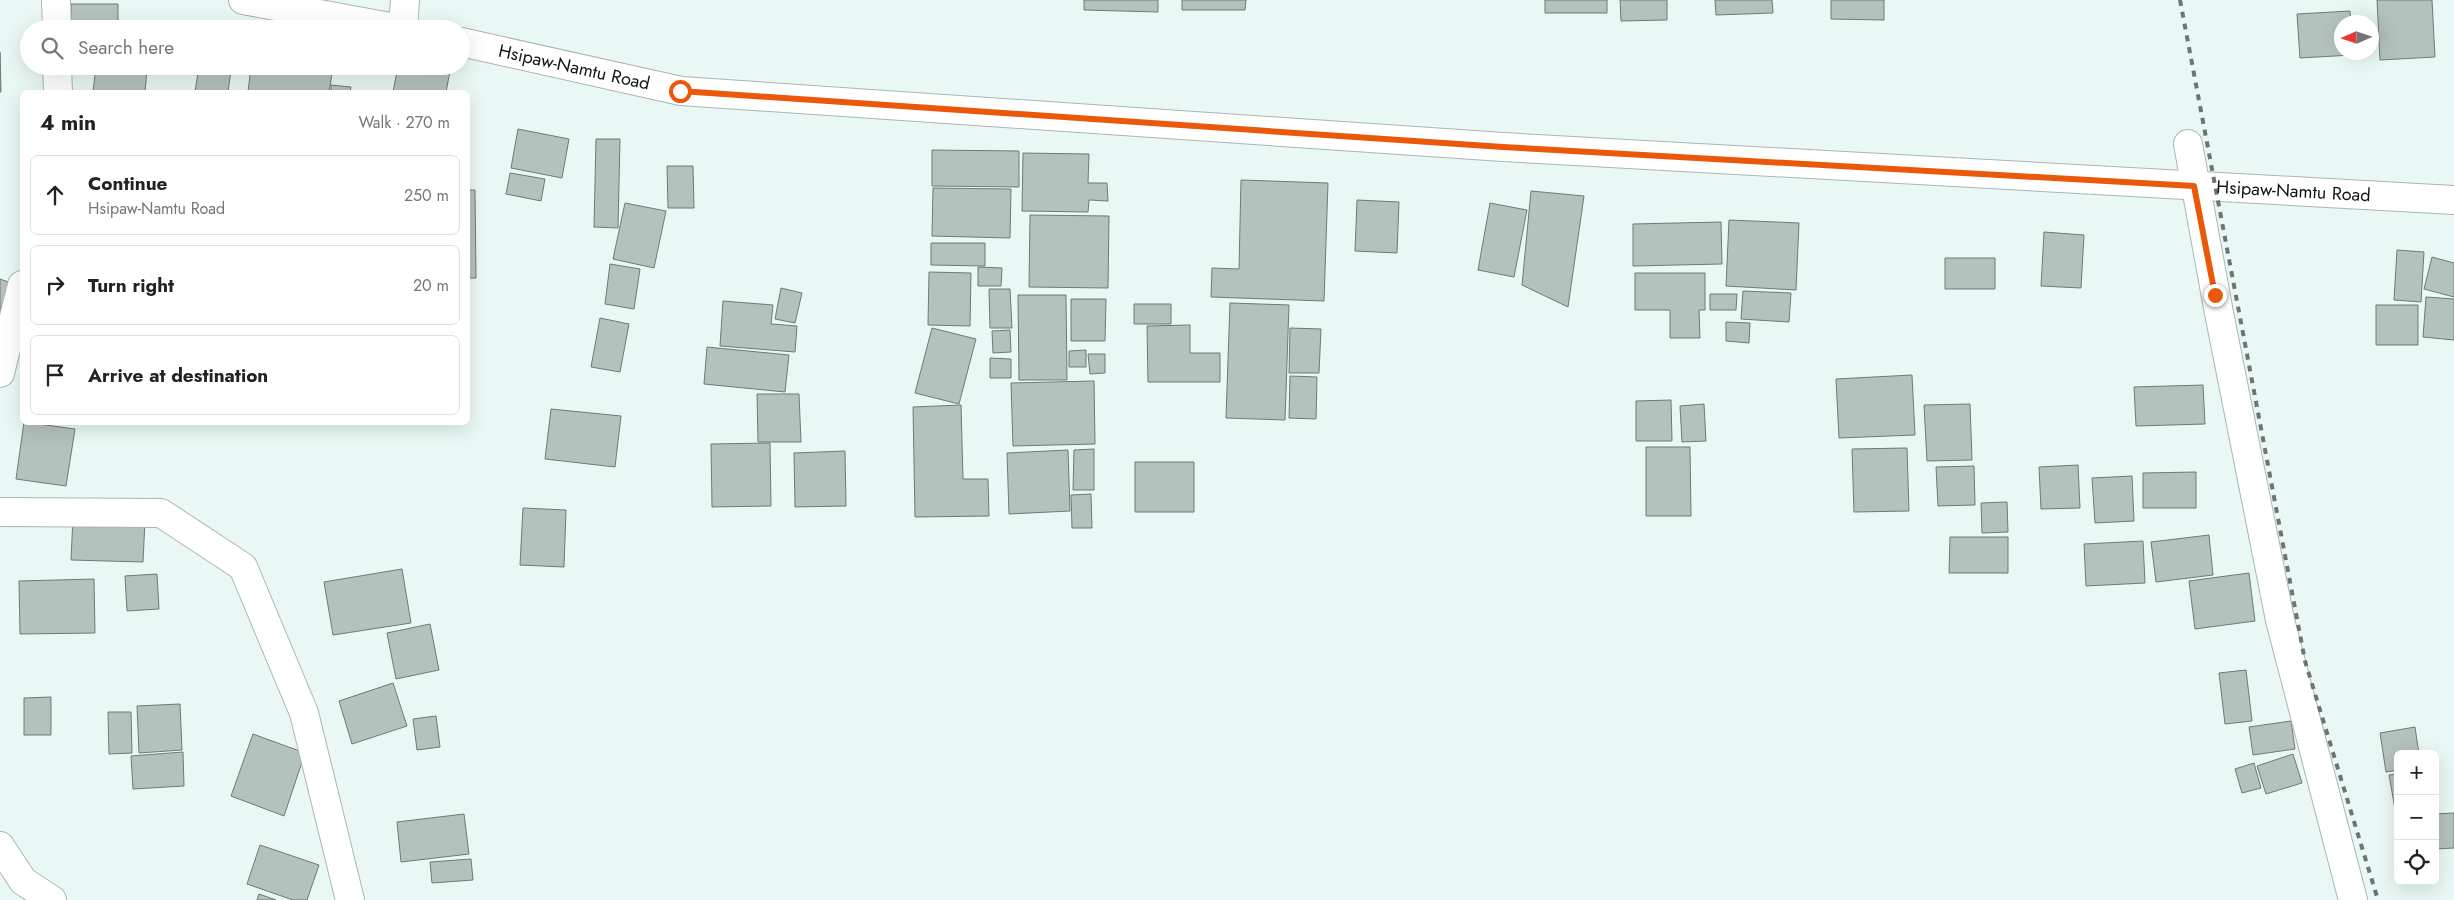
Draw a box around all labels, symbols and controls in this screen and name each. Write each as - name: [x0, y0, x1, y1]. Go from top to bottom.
- north arrow: [2334, 15, 2379, 60]
- search box: [20, 20, 470, 75]
- icon: search: [38, 34, 66, 62]
- text: Search here: [78, 34, 174, 61]
- street label: Hsipaw-Namtu Road: [496, 38, 652, 97]
- route start: [669, 80, 692, 103]
- text: 4 min: [40, 108, 96, 138]
- text: Walk · 270 m: [359, 111, 450, 134]
- text: Continue: [88, 170, 167, 197]
- street label: Hsipaw-Namtu Road: [2216, 174, 2371, 208]
- icon: ahead: [41, 181, 69, 209]
- text: 250 m: [404, 184, 449, 207]
- text: Hsipaw-Namtu Road: [88, 197, 225, 220]
- icon: right: [41, 271, 69, 299]
- text: Turn right: [88, 272, 174, 299]
- text: 20 m: [413, 274, 449, 297]
- route end: [2204, 284, 2227, 307]
- icon: arrive: [41, 361, 69, 389]
- text: Arrive at destination: [88, 362, 268, 389]
- map controls: [2394, 750, 2439, 885]
- button: +: [2394, 750, 2439, 795]
- button: −: [2394, 795, 2439, 840]
- button: locate: [2394, 840, 2439, 885]

